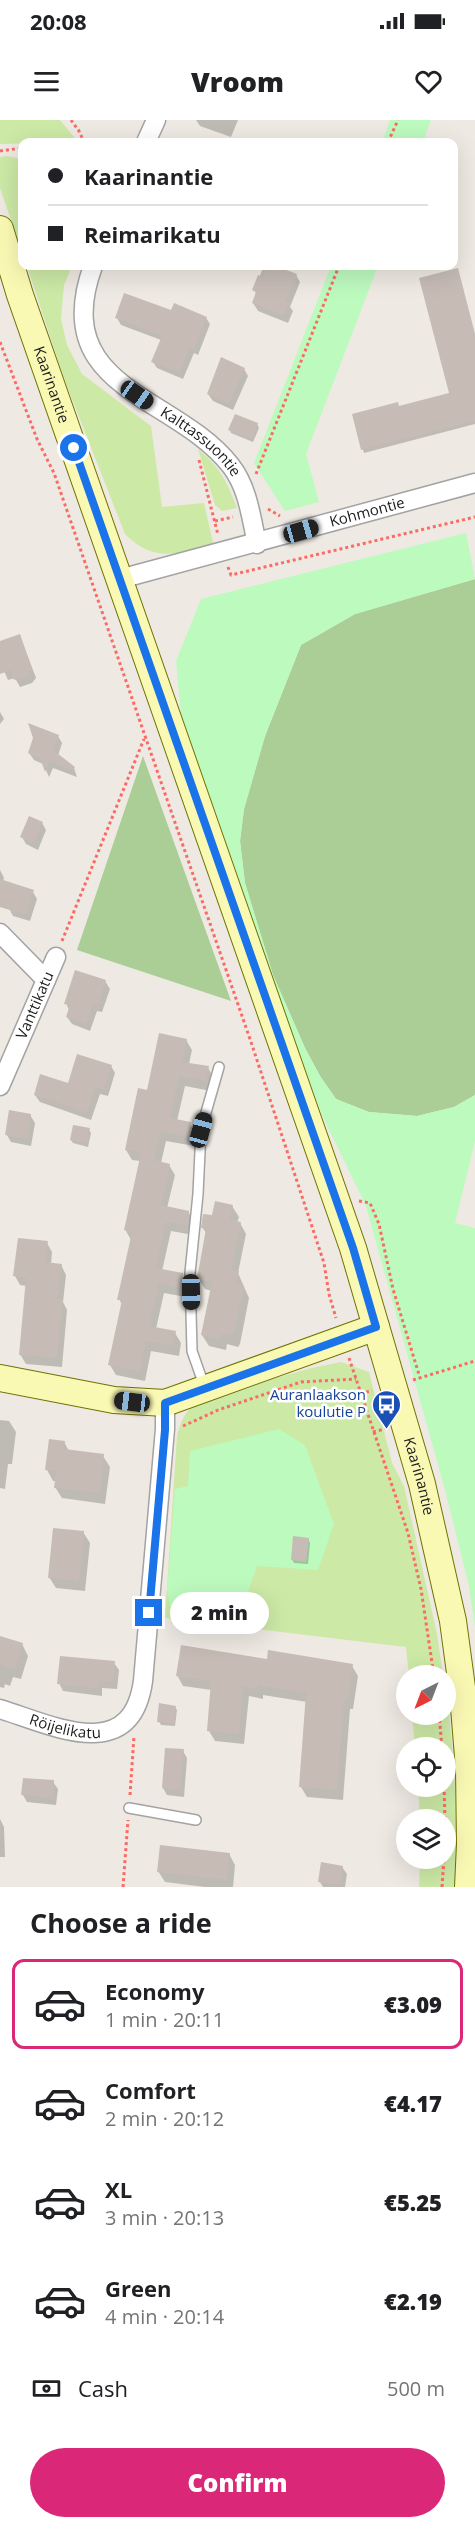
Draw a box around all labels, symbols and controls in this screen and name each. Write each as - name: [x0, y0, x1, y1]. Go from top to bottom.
- text: 20:08: [30, 6, 87, 36]
- text: Vroom: [191, 63, 284, 100]
- icon: menu: [30, 65, 63, 98]
- icon: heart: [412, 65, 445, 98]
- text: Kaarinantie: [84, 161, 213, 191]
- text: Reimarikatu: [84, 219, 221, 249]
- street label: Kaarinantie: [30, 343, 75, 426]
- car: [117, 377, 157, 413]
- street label: Kalttassuontie: [157, 401, 246, 480]
- route start: [60, 434, 87, 461]
- street label: Kohmontie: [327, 491, 407, 531]
- car: [281, 517, 321, 545]
- street label: Vanttikatu: [11, 968, 58, 1042]
- car: [188, 1110, 214, 1150]
- car: [182, 1274, 200, 1310]
- place label: Auranlaakson koulutie P: [270, 1384, 366, 1421]
- bus stop icon: Auranlaakson koulutie P: [371, 1388, 403, 1430]
- car: [113, 1391, 151, 1413]
- street label: Kaarinantie: [400, 1434, 440, 1517]
- callout: 2 min: [170, 1592, 269, 1634]
- route end: [135, 1599, 162, 1626]
- text: 2 min: [191, 1599, 248, 1626]
- north arrow: [396, 1665, 456, 1725]
- map controls: [396, 1665, 456, 1869]
- street label: Röijelikatu: [27, 1709, 101, 1742]
- button: locate: [396, 1737, 456, 1797]
- button: layers: [396, 1809, 456, 1869]
- text: Choose a ride: [30, 1904, 212, 1941]
- text: Economy: [105, 1976, 204, 2006]
- icon: car: [33, 1977, 87, 2031]
- text: €3.09: [384, 1989, 442, 2019]
- text: 1 min · 20:11: [105, 2006, 224, 2033]
- text: Comfort: [105, 2075, 196, 2105]
- icon: car: [33, 2076, 87, 2130]
- text: €4.17: [384, 2088, 442, 2118]
- text: 2 min · 20:12: [105, 2105, 224, 2132]
- text: XL: [105, 2174, 132, 2204]
- icon: car: [33, 2175, 87, 2229]
- text: €5.25: [384, 2187, 442, 2217]
- text: 3 min · 20:13: [105, 2204, 224, 2231]
- text: Green: [105, 2273, 171, 2303]
- icon: car: [33, 2274, 87, 2328]
- text: €2.19: [384, 2286, 442, 2316]
- text: 4 min · 20:14: [105, 2303, 224, 2330]
- icon: cash: [30, 2372, 63, 2405]
- text: Cash: [78, 2373, 128, 2403]
- text: 500 m: [387, 2375, 445, 2402]
- button: Confirm: [30, 2448, 445, 2517]

